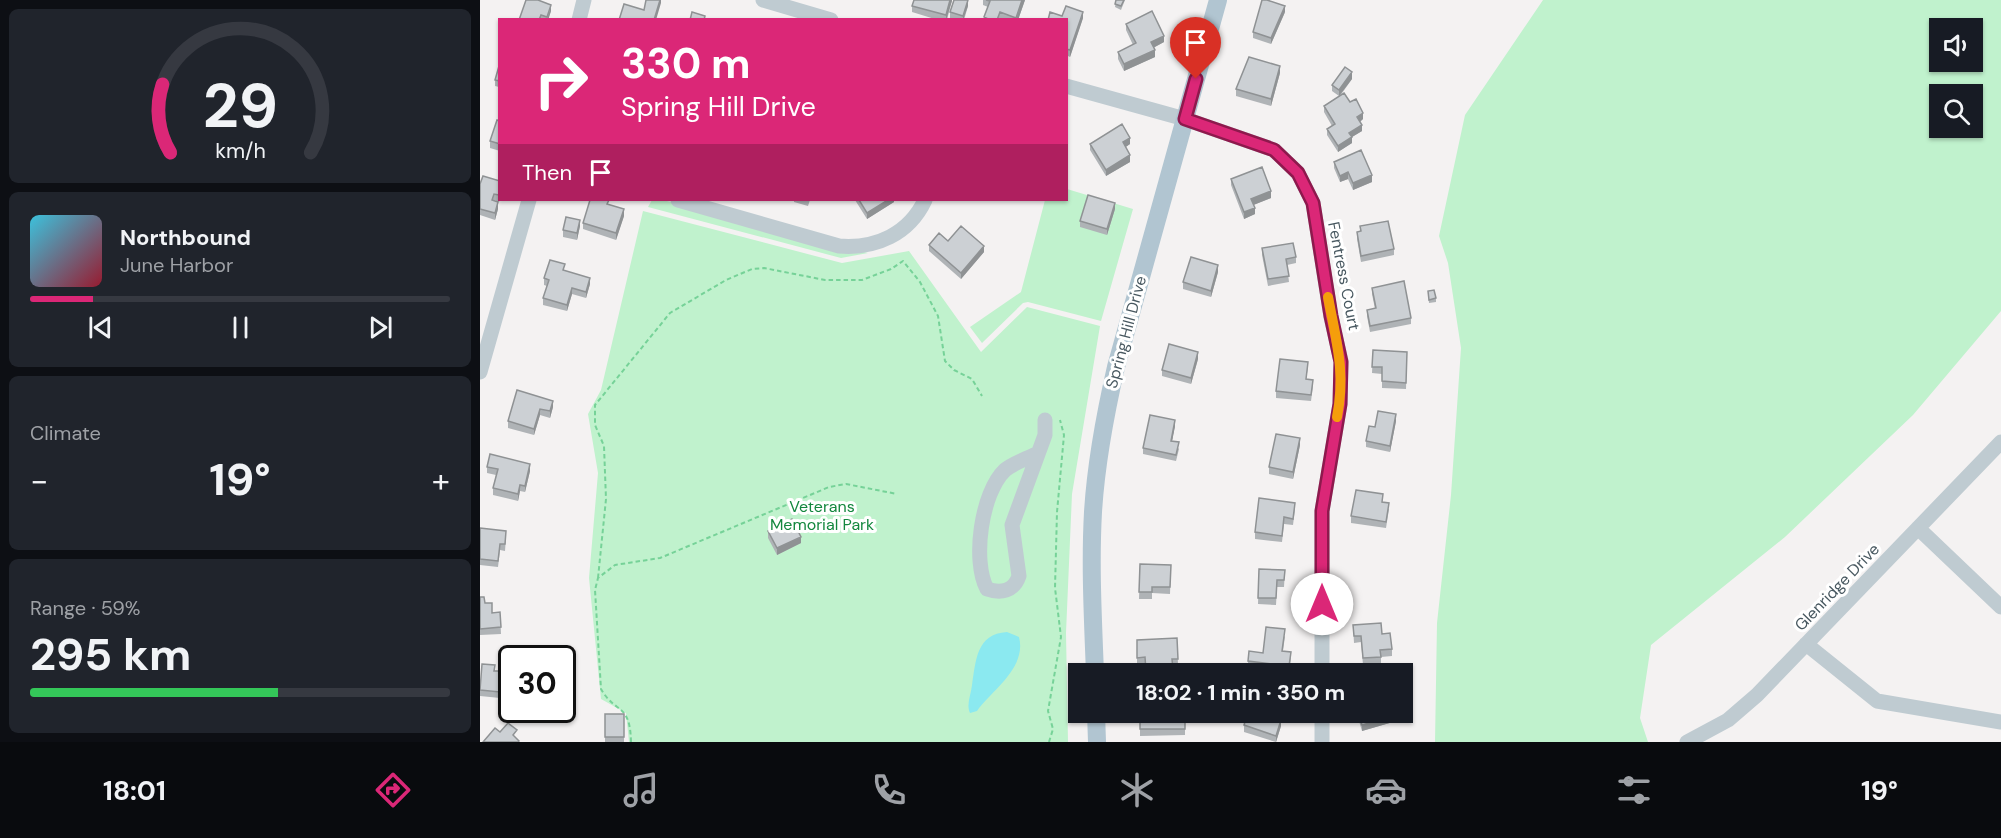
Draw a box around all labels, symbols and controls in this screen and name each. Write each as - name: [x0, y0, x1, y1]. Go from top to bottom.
- pin: [1170, 17, 1221, 79]
- map controls: [1929, 18, 1983, 138]
- button: sound: [1929, 18, 1983, 72]
- icon: arrive: [1179, 26, 1212, 59]
- text: 330 m: [621, 36, 751, 91]
- icon: right: [522, 42, 600, 120]
- text: 29: [202, 65, 278, 146]
- button: search: [1929, 84, 1983, 138]
- text: Spring Hill Drive: [621, 89, 816, 124]
- text: km/h: [215, 138, 265, 166]
- icon: arrive: [584, 156, 617, 189]
- text: Then: [522, 158, 572, 187]
- street label: Fentress Court: [1323, 220, 1365, 332]
- text: Northbound: [120, 223, 251, 252]
- text: June Harbor: [120, 252, 233, 278]
- street label: Spring Hill Drive: [1101, 274, 1151, 390]
- icon: previous: [84, 311, 117, 344]
- icon: pause: [224, 311, 257, 344]
- icon: next: [364, 311, 397, 344]
- text: Climate: [30, 420, 101, 446]
- text: 19°: [209, 450, 271, 509]
- text: −: [30, 459, 48, 502]
- text: +: [432, 459, 450, 502]
- park label: Veterans Memorial Park: [770, 496, 874, 535]
- street label: Glenridge Drive: [1790, 539, 1884, 635]
- position arrow: [1290, 572, 1354, 636]
- text: Range · 59%: [30, 595, 141, 621]
- text: 295 km: [30, 625, 191, 684]
- speed limit sign: 30: [498, 645, 576, 723]
- text: 18:02 · 1 min · 350 m: [1136, 678, 1345, 707]
- icon: directions: [372, 769, 414, 811]
- icon: music: [620, 769, 662, 811]
- icon: phone: [868, 769, 910, 811]
- icon: climate: [1116, 769, 1158, 811]
- icon: car: [1365, 769, 1407, 811]
- icon: filters: [1613, 769, 1655, 811]
- text: 18:01: [103, 773, 166, 808]
- text: 19°: [1861, 773, 1898, 808]

